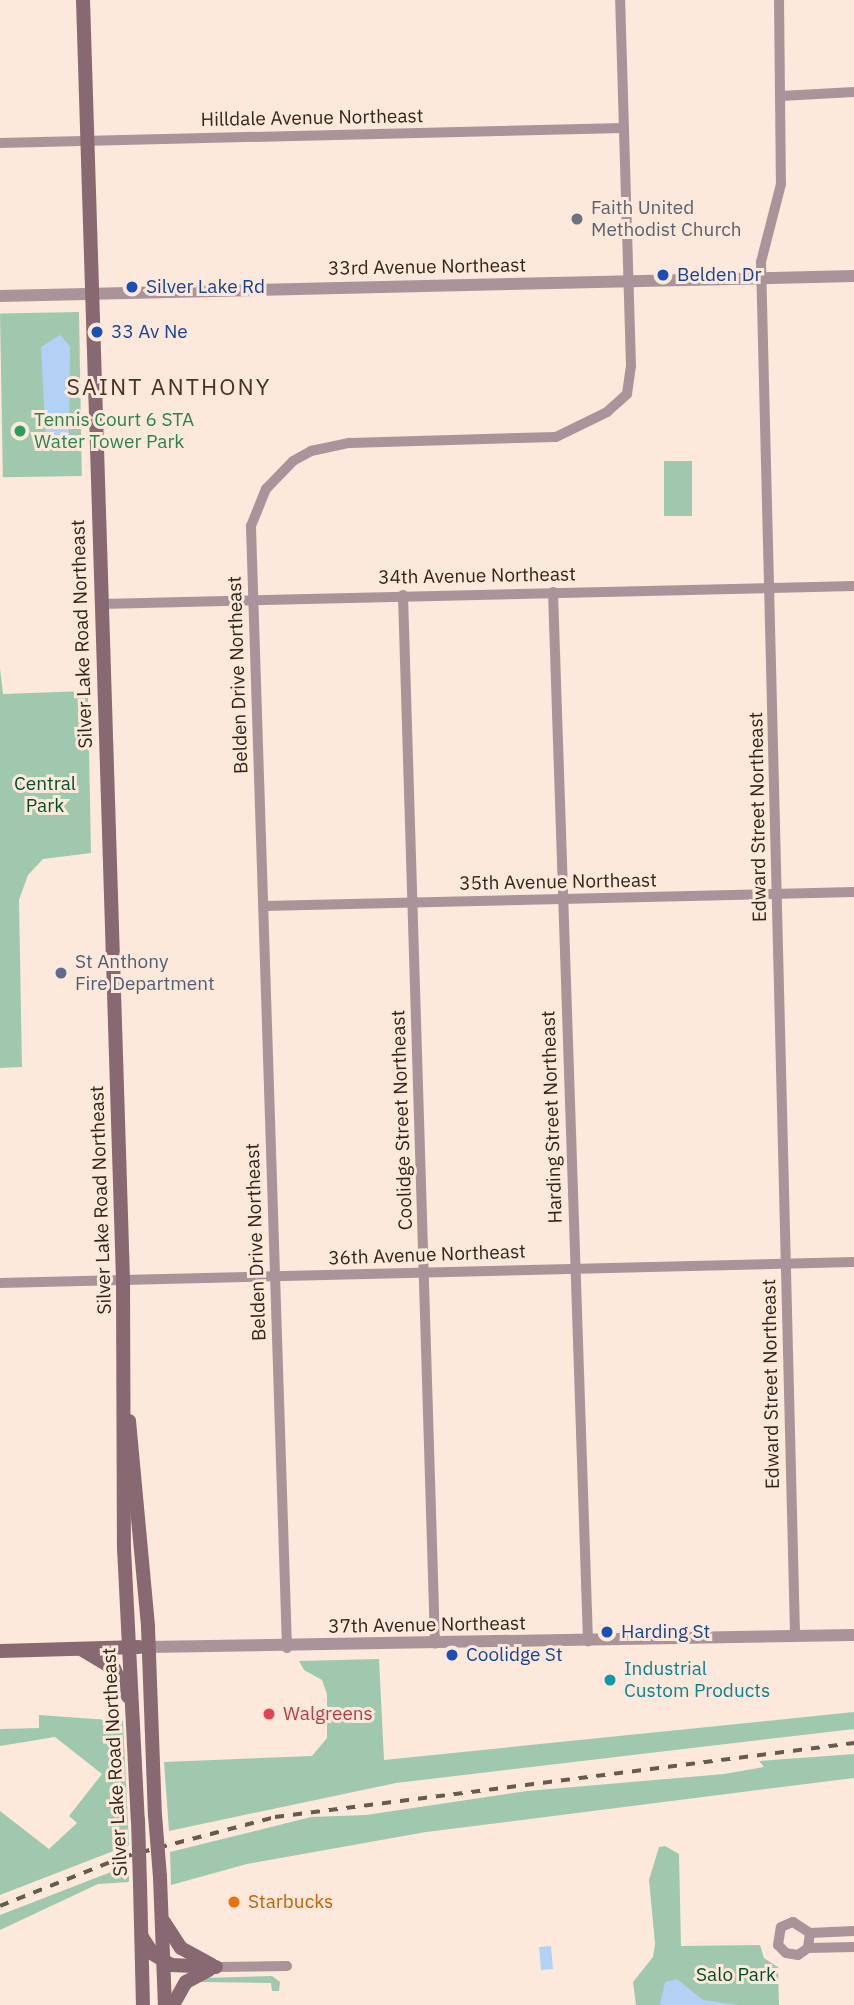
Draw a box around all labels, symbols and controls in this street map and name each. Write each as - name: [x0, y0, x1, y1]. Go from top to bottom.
- street label: Hilldale Avenue Northeast: [201, 105, 423, 131]
- place label: Faith United Methodist Church: [591, 197, 742, 241]
- marker: Faith United Methodist Church: [569, 211, 585, 227]
- street label: 33rd Avenue Northeast: [328, 254, 526, 280]
- place label: Belden Dr: [677, 264, 761, 286]
- marker: Belden Dr: [655, 267, 671, 283]
- place label: Silver Lake Rd: [146, 276, 265, 298]
- marker: Silver Lake Rd: [124, 279, 140, 295]
- place label: 33 Av Ne: [111, 321, 188, 343]
- marker: 33 Av Ne: [89, 324, 105, 340]
- district label: SAINT ANTHONY: [68, 372, 270, 400]
- place label: Tennis Court 6 STA Water Tower Park: [34, 409, 194, 453]
- marker: Tennis Court 6 STA Water Tower Park: [12, 423, 28, 439]
- street label: Silver Lake Road Northeast: [67, 519, 97, 749]
- street label: 34th Avenue Northeast: [378, 563, 576, 589]
- street label: Belden Drive Northeast: [223, 576, 253, 774]
- street label: Edward Street Northeast: [745, 712, 771, 922]
- park label: Central Park: [14, 773, 76, 817]
- street label: 35th Avenue Northeast: [459, 869, 657, 895]
- place label: St Anthony Fire Department: [75, 951, 215, 995]
- marker: St Anthony Fire Department: [53, 965, 69, 981]
- street label: Coolidge Street Northeast: [387, 1009, 417, 1231]
- street label: Harding Street Northeast: [537, 1010, 567, 1224]
- street label: Silver Lake Road Northeast: [86, 1085, 116, 1315]
- street label: Belden Drive Northeast: [241, 1143, 271, 1341]
- street label: 36th Avenue Northeast: [328, 1240, 526, 1270]
- street label: Edward Street Northeast: [758, 1279, 784, 1489]
- street label: 37th Avenue Northeast: [328, 1612, 526, 1638]
- place label: Harding St: [621, 1621, 710, 1643]
- marker: Harding St: [599, 1624, 615, 1640]
- place label: Coolidge St: [466, 1644, 563, 1666]
- street label: Silver Lake Road Northeast: [98, 1647, 132, 1877]
- marker: Coolidge St: [444, 1647, 460, 1663]
- place label: Industrial Custom Products: [624, 1658, 770, 1702]
- marker: Industrial Custom Products: [602, 1672, 618, 1688]
- place label: Walgreens: [283, 1703, 373, 1725]
- marker: Walgreens: [261, 1706, 277, 1722]
- place label: Starbucks: [248, 1891, 333, 1913]
- marker: Starbucks: [226, 1894, 242, 1910]
- park label: Salo Park: [696, 1964, 776, 1986]

